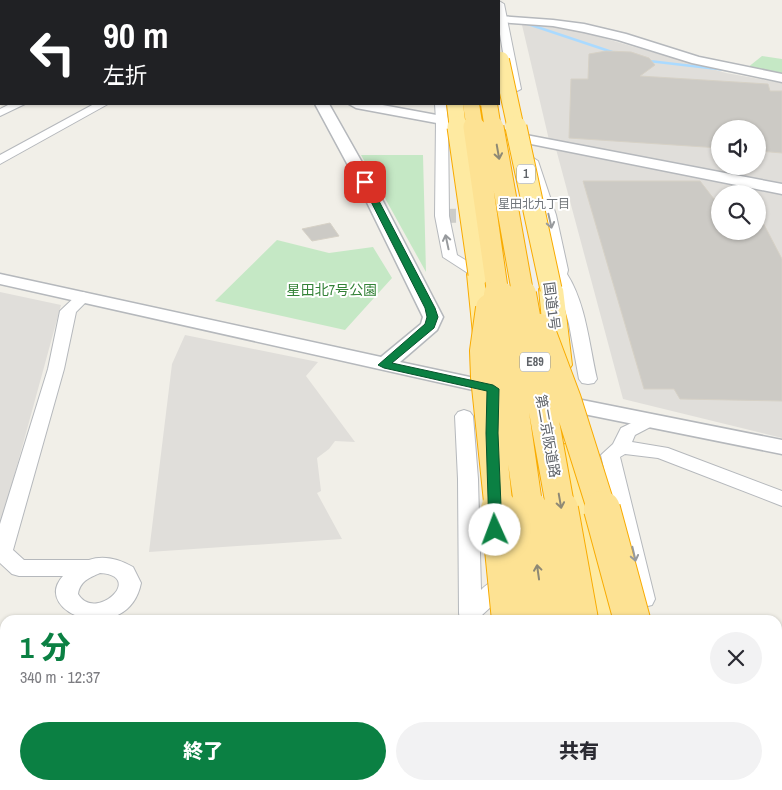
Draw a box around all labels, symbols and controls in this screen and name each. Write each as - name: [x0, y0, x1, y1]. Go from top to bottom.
- text: 90 m: [103, 12, 168, 59]
- icon: left: [20, 20, 85, 85]
- text: 左折: [103, 60, 147, 90]
- map controls: [711, 120, 766, 240]
- button: sound: [711, 120, 766, 175]
- one-way arrow: [493, 143, 503, 159]
- pin: [344, 161, 386, 203]
- road number: 1: [517, 164, 535, 183]
- icon: arrive: [351, 168, 379, 196]
- button: search: [711, 185, 766, 240]
- district label: 星田北九丁目: [498, 196, 570, 212]
- one-way arrow: [546, 213, 555, 229]
- one-way arrow: [442, 234, 451, 250]
- park label: 星田北7号公園: [287, 281, 377, 299]
- street label: 国道1号: [540, 281, 564, 331]
- road number: E89: [520, 352, 550, 372]
- street label: 第二京阪道路: [532, 393, 564, 479]
- one-way arrow: [555, 493, 565, 509]
- position arrow: [468, 503, 520, 555]
- one-way arrow: [630, 546, 639, 562]
- one-way arrow: [533, 564, 543, 580]
- text: 1 分: [20, 627, 71, 667]
- button: close: [710, 632, 762, 684]
- text: 340 m · 12:37: [20, 666, 100, 688]
- button: 終了: [20, 722, 386, 780]
- button: 共有: [396, 722, 762, 780]

